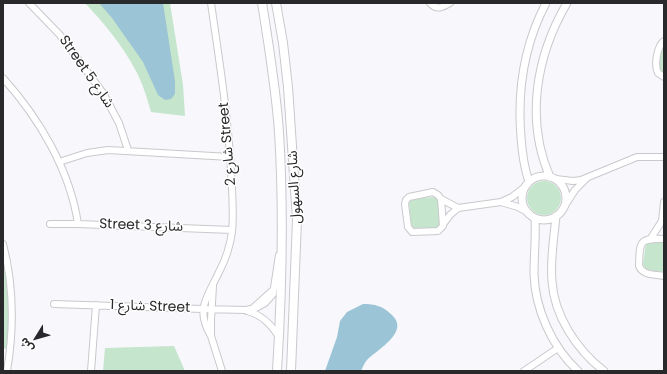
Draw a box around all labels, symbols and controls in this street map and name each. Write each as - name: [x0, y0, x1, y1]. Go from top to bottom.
- street label: Street شارع 5: [55, 33, 117, 111]
- street label: شارع 2 Street: [216, 102, 240, 186]
- street label: شارع السهول: [285, 150, 305, 224]
- street label: Street شارع 3: [99, 216, 183, 236]
- street label: شارع 1 Street: [110, 297, 190, 317]
- north arrow: [16, 318, 56, 358]
- text: ش: [15, 334, 37, 356]

